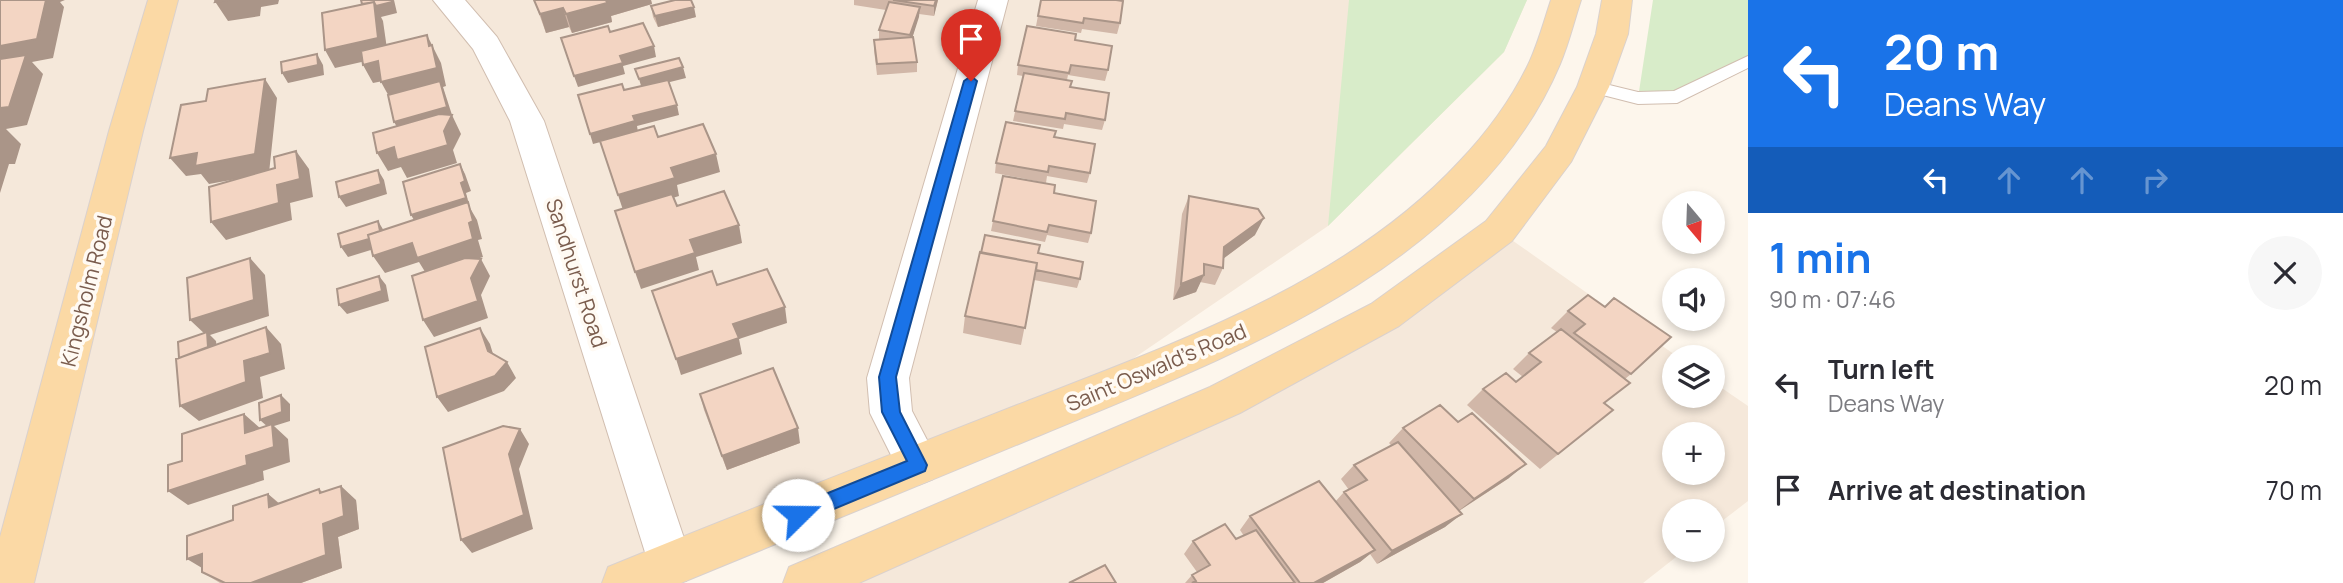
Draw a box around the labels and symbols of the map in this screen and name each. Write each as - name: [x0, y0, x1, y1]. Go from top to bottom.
- pin: [941, 9, 1001, 81]
- north arrow: [1662, 191, 1726, 254]
- street label: Sandhurst Road: [540, 195, 614, 351]
- street label: Kingsholm Road: [54, 212, 118, 370]
- street label: Saint Oswald's Road: [1062, 316, 1250, 418]
- position arrow: [761, 478, 835, 552]

